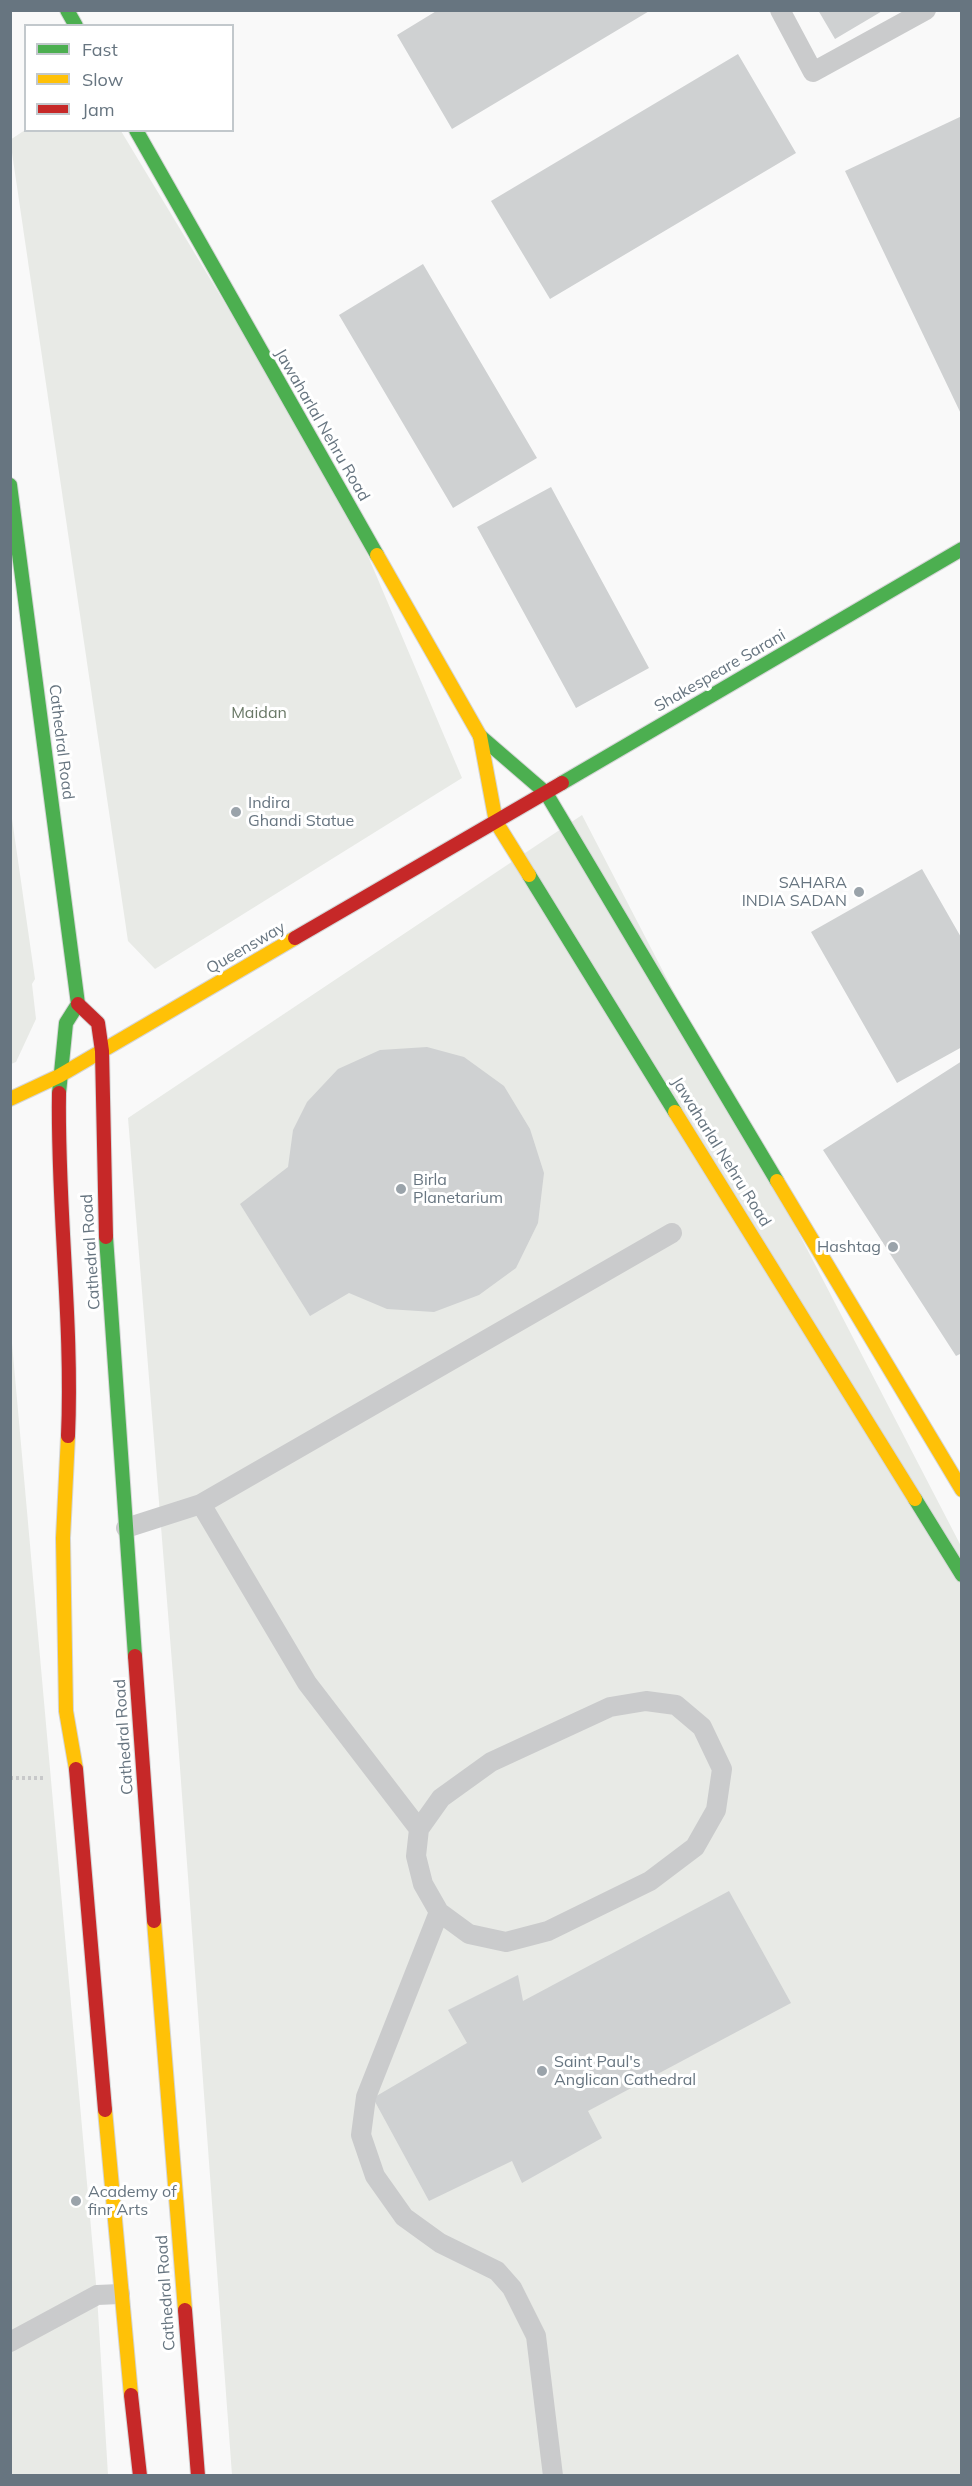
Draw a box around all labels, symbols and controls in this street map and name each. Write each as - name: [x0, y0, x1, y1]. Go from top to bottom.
- legend: [24, 24, 234, 132]
- text: Fast: [82, 38, 118, 61]
- text: Slow: [82, 68, 123, 91]
- text: Jam: [82, 98, 115, 121]
- street label: Jawaharlal Nehru Road: [270, 345, 374, 505]
- street label: Shakespeare Sarani: [651, 626, 789, 716]
- street label: Cathedral Road: [44, 683, 78, 801]
- park label: Maidan: [231, 703, 287, 723]
- place label: Indira Ghandi Statue: [248, 793, 354, 831]
- marker: Indira Ghandi Statue: [229, 805, 243, 819]
- place label: SAHARA INDIA SADAN: [742, 873, 847, 911]
- marker: SAHARA INDIA SADAN: [852, 885, 866, 899]
- street label: Queensway: [203, 918, 289, 978]
- street label: Jawaharlal Nehru Road: [667, 1074, 775, 1230]
- place label: Birla Planetarium: [413, 1170, 503, 1208]
- marker: Birla Planetarium: [394, 1182, 408, 1196]
- street label: Cathedral Road: [77, 1193, 105, 1311]
- place label: Hashtag: [817, 1237, 881, 1257]
- marker: Hashtag: [886, 1240, 900, 1254]
- street label: Cathedral Road: [110, 1678, 138, 1796]
- place label: Saint Paul's Anglican Cathedral: [554, 2052, 696, 2090]
- marker: Saint Paul's Anglican Cathedral: [535, 2064, 549, 2078]
- place label: Academy of finr Arts: [88, 2182, 177, 2220]
- marker: Academy of finr Arts: [69, 2194, 83, 2208]
- street label: Cathedral Road: [152, 2234, 180, 2352]

